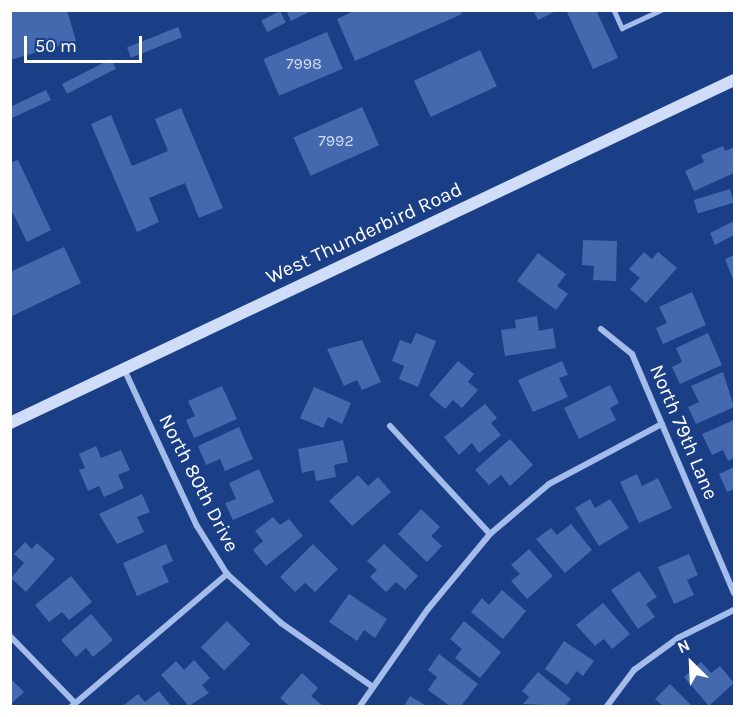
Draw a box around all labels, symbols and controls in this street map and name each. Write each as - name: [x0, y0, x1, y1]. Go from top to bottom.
- scale bar: [27, 24, 146, 62]
- text: 50 m: [35, 35, 77, 57]
- house number: 7998: [286, 54, 322, 74]
- house number: 7992: [318, 131, 354, 151]
- street label: West Thunderbird Road: [262, 177, 466, 289]
- street label: North 79th Lane: [645, 361, 723, 503]
- street label: North 80th Drive: [154, 410, 244, 556]
- north arrow: [661, 633, 721, 693]
- text: N: [674, 635, 693, 657]

